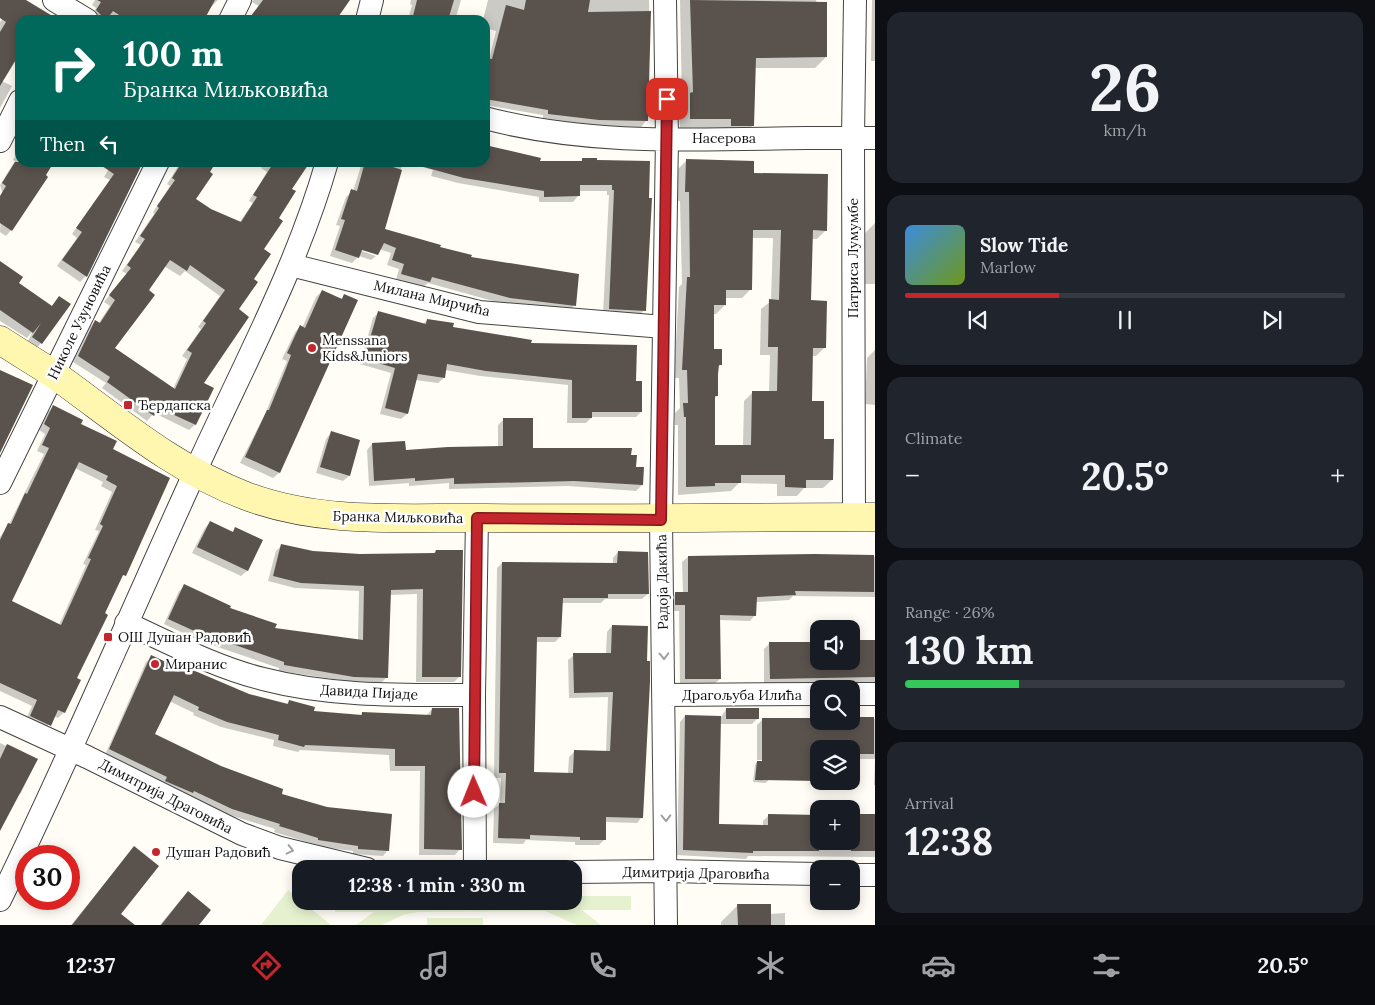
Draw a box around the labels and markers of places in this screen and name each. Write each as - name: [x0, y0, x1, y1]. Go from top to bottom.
- pin: [646, 78, 688, 120]
- place label: Menssana Kids&Juniors: [322, 331, 407, 365]
- marker: Menssana Kids&Juniors: [306, 342, 318, 354]
- place label: Ђердапска: [138, 396, 211, 414]
- marker: Ђердапска: [122, 399, 134, 411]
- place label: ОШ Душан Радовић: [118, 628, 252, 646]
- marker: ОШ Душан Радовић: [102, 631, 114, 643]
- place label: Миранис: [165, 655, 227, 673]
- marker: Миранис: [149, 658, 161, 670]
- place label: Душан Радовић: [166, 843, 271, 861]
- marker: Душан Радовић: [150, 846, 162, 858]

